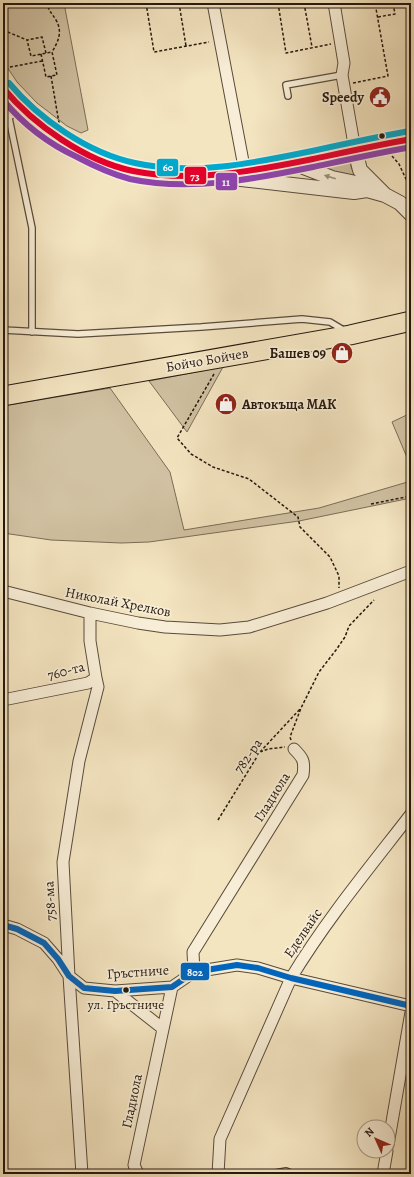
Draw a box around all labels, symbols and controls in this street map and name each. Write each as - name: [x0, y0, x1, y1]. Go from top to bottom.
- public building icon: Speedy: [367, 84, 393, 110]
- place label: Speedy: [322, 88, 365, 107]
- unlabelled marker: [377, 131, 387, 141]
- line badge: 60: [156, 158, 179, 177]
- text: 60: [163, 160, 174, 175]
- line badge: 73: [184, 166, 207, 185]
- text: 73: [190, 169, 200, 184]
- line badge: 11: [215, 172, 238, 191]
- one-way arrow: [324, 174, 336, 180]
- text: 11: [222, 175, 230, 190]
- shop icon: Башев 09: [329, 340, 355, 366]
- street label: Бойчо Бойчев: [164, 343, 250, 377]
- place label: Башев 09: [270, 344, 327, 363]
- shop icon: Автокъща МАК: [213, 391, 239, 417]
- place label: Автокъща МАК: [241, 395, 337, 414]
- street label: Николай Хрелков: [63, 582, 173, 622]
- street label: 760-та: [45, 657, 87, 685]
- street label: 782-ра: [229, 734, 267, 777]
- street label: Гладиола: [249, 768, 295, 825]
- street label: 758-ма: [39, 880, 61, 921]
- street label: Еделвайс: [280, 905, 326, 961]
- street label: Гръстниче: [106, 960, 170, 984]
- line badge: 802: [180, 962, 210, 981]
- text: 802: [187, 965, 204, 980]
- marker: ул. Гръстниче: [121, 985, 131, 995]
- place label: ул. Гръстниче: [87, 996, 164, 1013]
- street label: Гладиола: [117, 1072, 147, 1130]
- north arrow: [356, 1119, 396, 1159]
- text: N: [361, 1124, 377, 1140]

